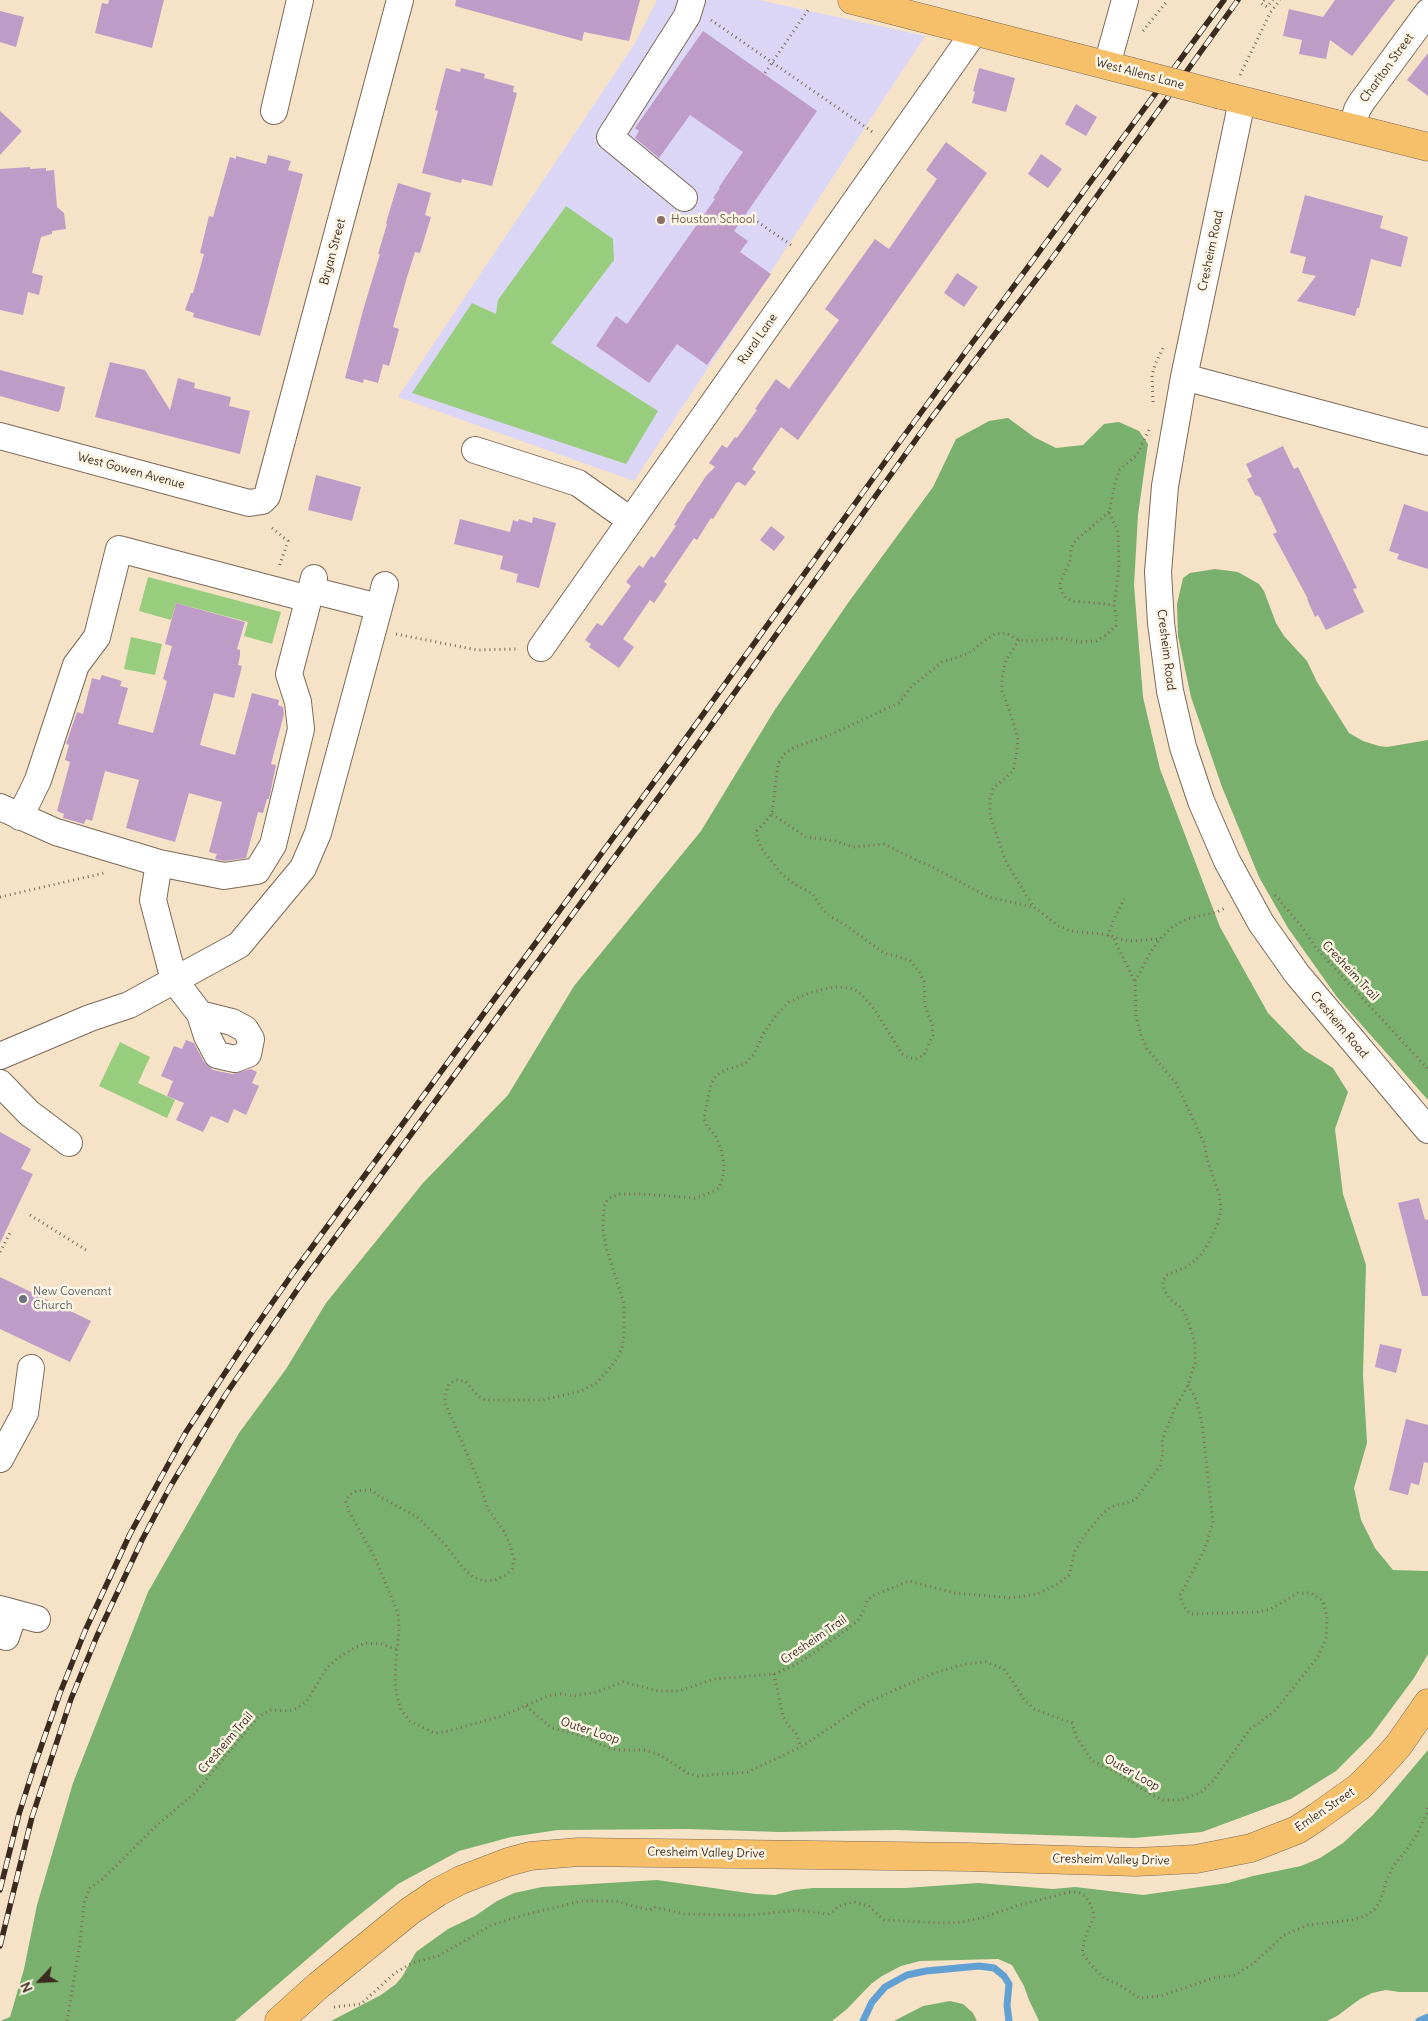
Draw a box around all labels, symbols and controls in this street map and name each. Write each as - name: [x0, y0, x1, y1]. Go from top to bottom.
- street label: Charlton Street: [1357, 31, 1417, 105]
- street label: West Allens Lane: [1094, 55, 1186, 93]
- street label: Cresheim Road: [1195, 209, 1227, 293]
- place label: Houston School: [671, 213, 755, 227]
- marker: Houston School: [655, 214, 667, 226]
- street label: Bryan Street: [317, 217, 349, 287]
- street label: Rural Lane: [735, 311, 781, 367]
- street label: West Gowen Avenue: [76, 450, 186, 492]
- street label: Cresheim Road: [1154, 608, 1178, 692]
- street label: Cresheim Trail: [1319, 938, 1381, 1004]
- street label: Cresheim Road: [1307, 989, 1371, 1061]
- place label: New Covenant Church: [33, 1285, 111, 1313]
- marker: New Covenant Church: [17, 1293, 29, 1305]
- street label: Cresheim Trail: [778, 1613, 850, 1667]
- street label: Cresheim Trail: [196, 1710, 256, 1776]
- street label: Outer Loop: [559, 1715, 621, 1747]
- street label: Outer Loop: [1102, 1752, 1162, 1794]
- street label: Emlen Street: [1293, 1785, 1357, 1835]
- street label: Cresheim Valley Drive: [647, 1845, 765, 1861]
- street label: Cresheim Valley Drive: [1052, 1852, 1170, 1868]
- north arrow: [15, 1956, 65, 2006]
- text: N: [16, 1979, 37, 1996]

